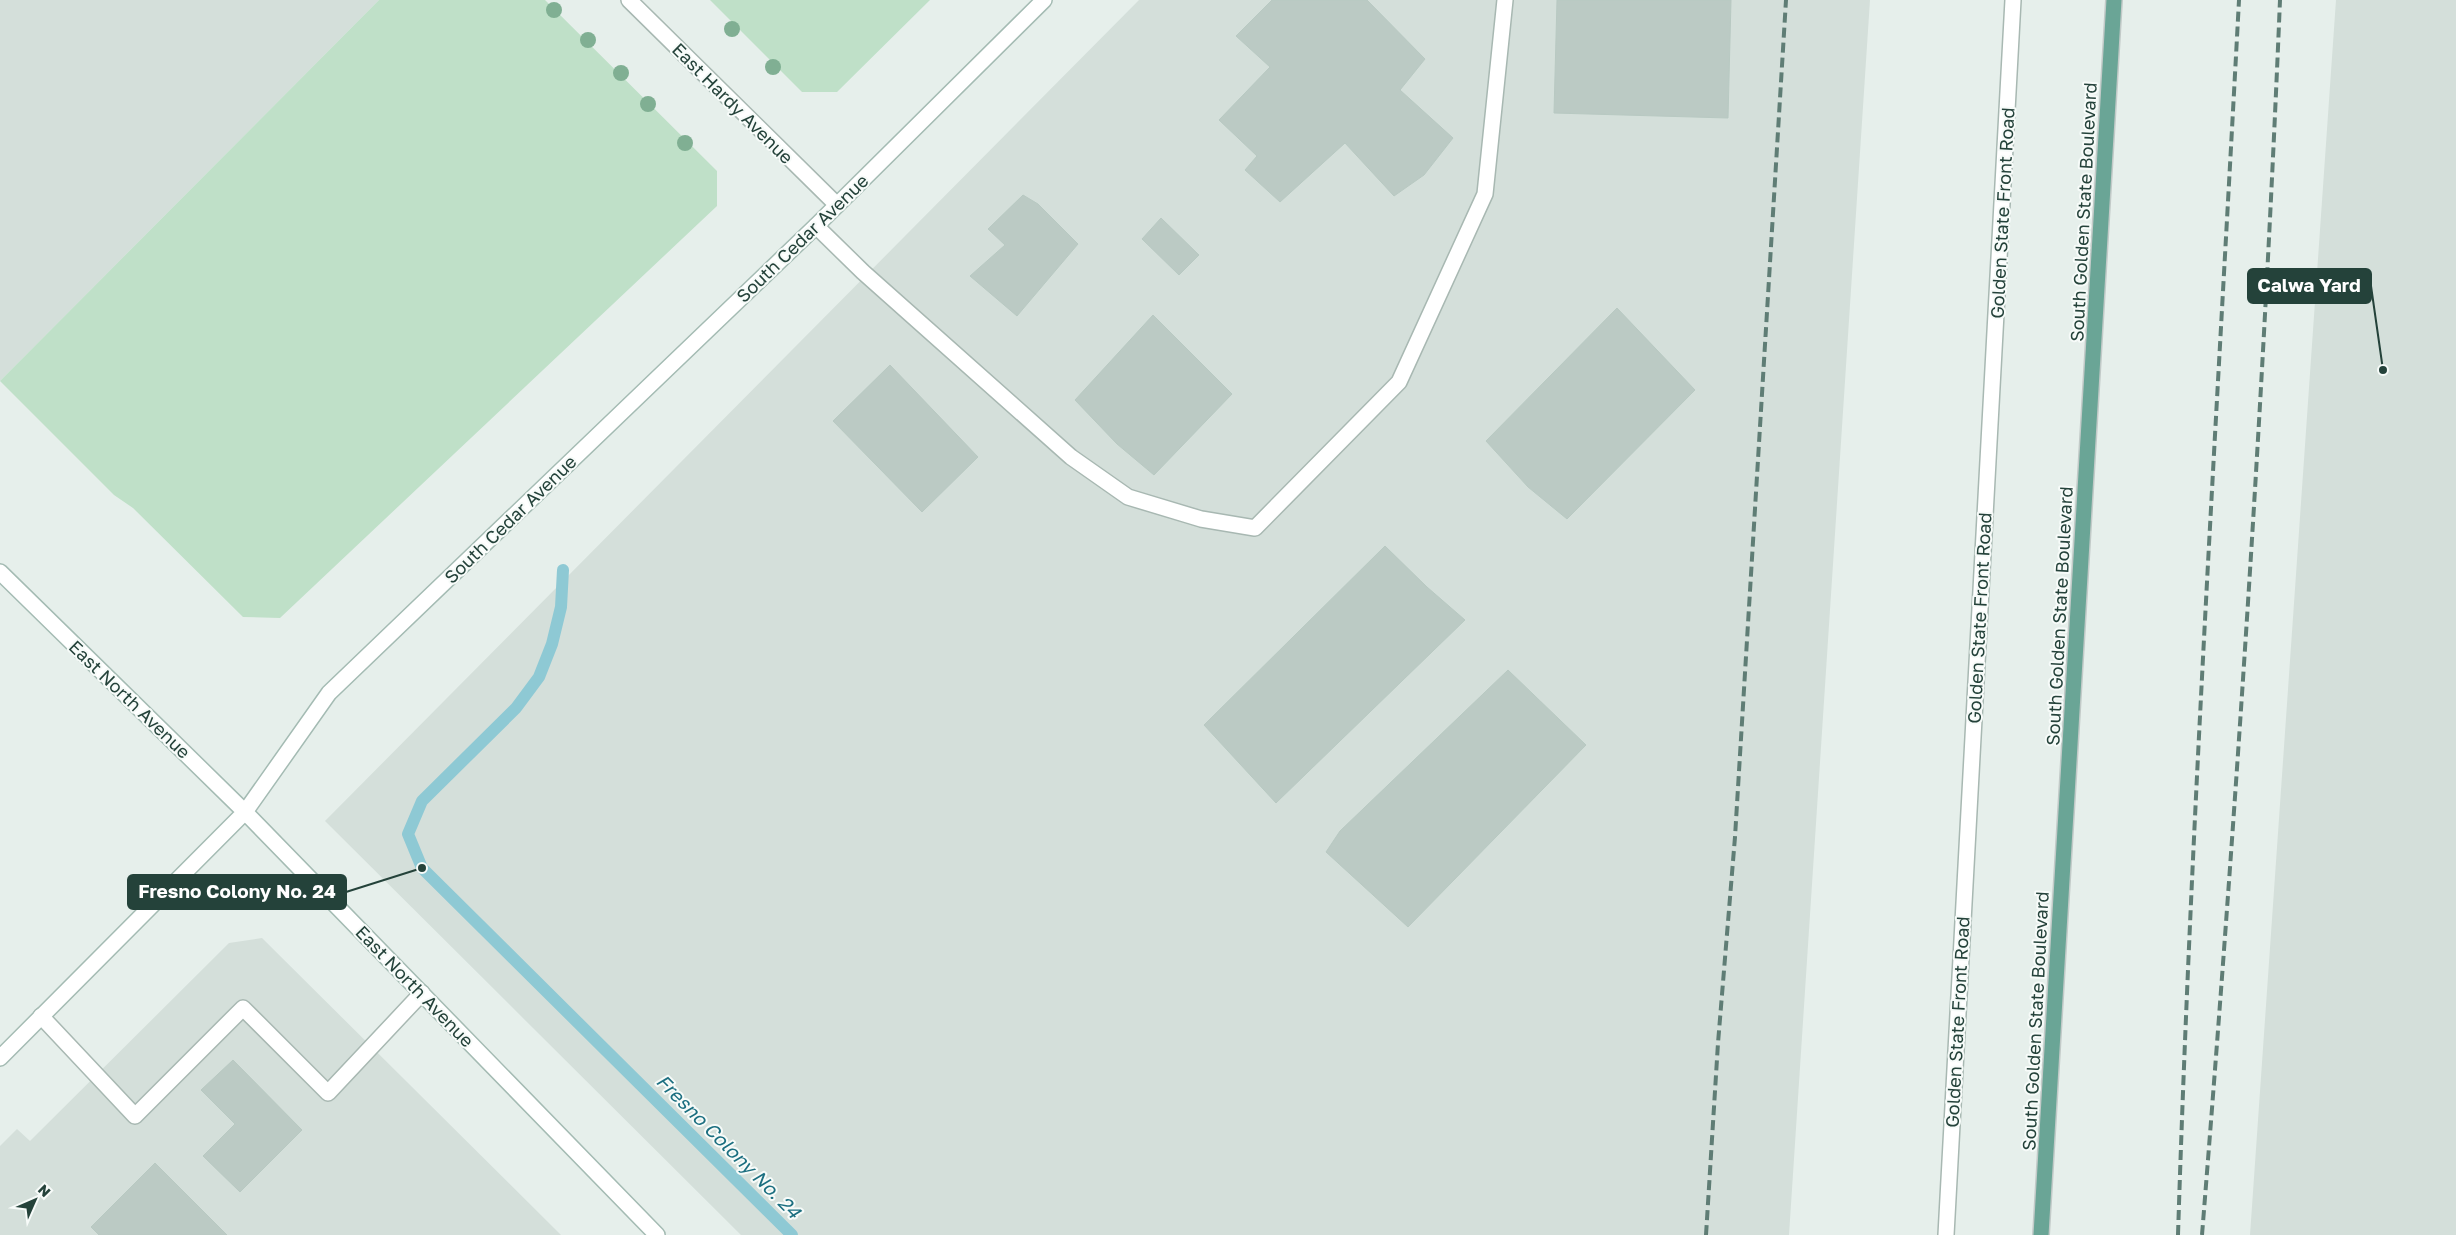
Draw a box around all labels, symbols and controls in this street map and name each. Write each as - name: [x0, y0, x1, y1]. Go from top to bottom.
- street label: East Hardy Avenue: [668, 38, 798, 168]
- street label: South Golden State Boulevard: [2065, 82, 2101, 342]
- street label: Golden State Front Road: [1985, 107, 2019, 319]
- street label: South Cedar Avenue: [731, 169, 873, 307]
- callout: Calwa Yard: [2248, 269, 2371, 303]
- text: Calwa Yard: [2257, 273, 2361, 296]
- street label: South Cedar Avenue: [439, 450, 581, 588]
- street label: South Golden State Boulevard: [2041, 486, 2077, 746]
- street label: Golden State Front Road: [1962, 512, 1996, 724]
- street label: East North Avenue: [65, 635, 195, 763]
- callout: Fresno Colony No. 24: [128, 875, 346, 909]
- text: Fresno Colony No. 24: [138, 879, 336, 902]
- street label: South Golden State Boulevard: [2017, 891, 2053, 1151]
- street label: Golden State Front Road: [1940, 916, 1974, 1128]
- street label: East North Avenue: [351, 921, 479, 1051]
- water label: Fresno Colony No. 24: [652, 1069, 807, 1224]
- north arrow: [10, 1175, 60, 1225]
- text: N: [35, 1181, 54, 1200]

